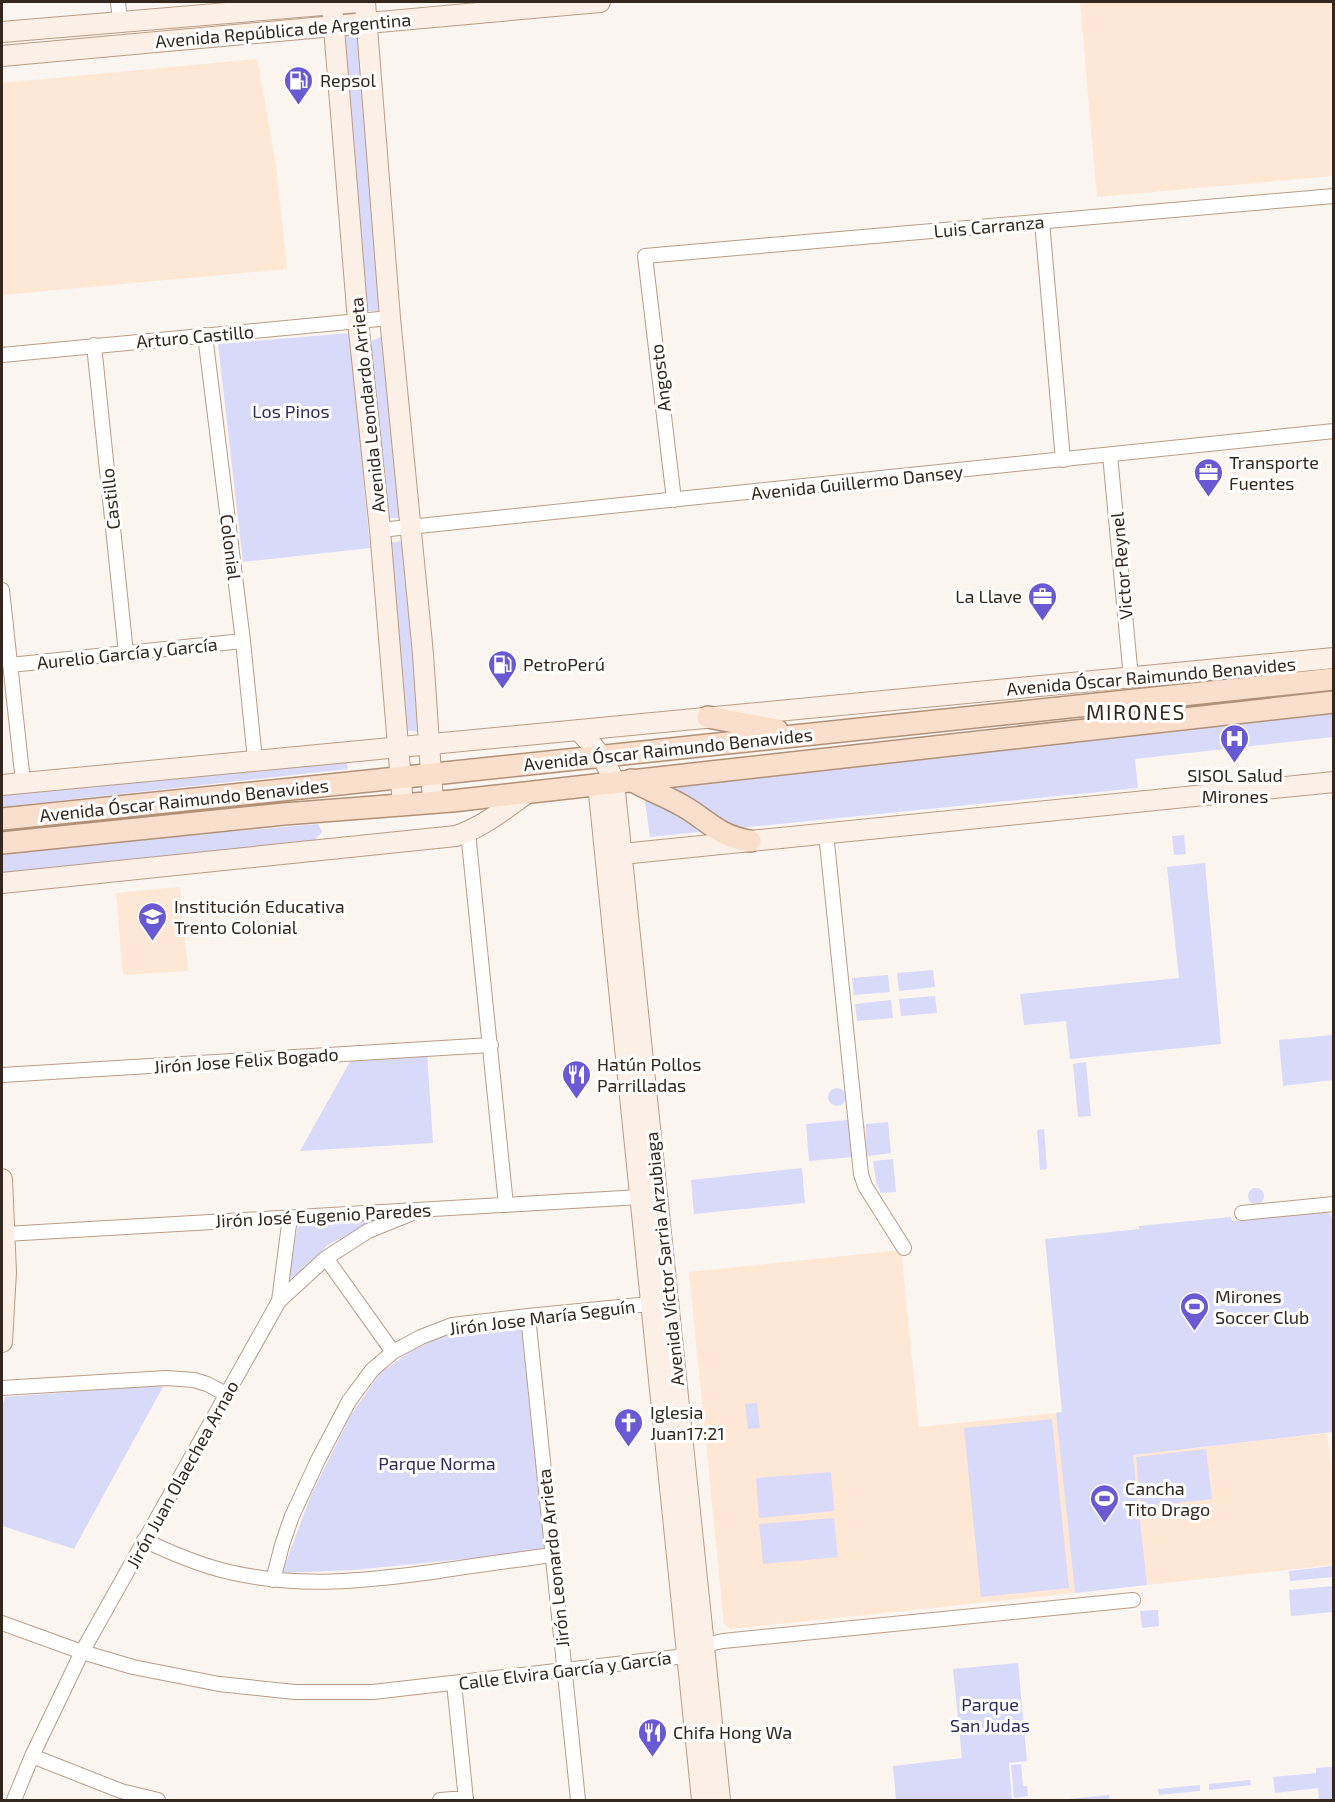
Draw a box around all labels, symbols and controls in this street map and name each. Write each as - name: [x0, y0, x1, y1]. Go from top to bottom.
- street label: Avenida República de Argentina: [154, 8, 412, 52]
- fuel station icon: Repsol: [283, 64, 315, 106]
- place label: Repsol: [320, 69, 377, 91]
- street label: Luis Carranza: [933, 210, 1045, 242]
- street label: Avenida Leondardo Arrieta: [345, 296, 389, 514]
- street label: Arturo Castillo: [135, 320, 255, 352]
- street label: Angosto: [645, 343, 675, 413]
- park label: Los Pinos: [252, 400, 330, 422]
- place label: Transporte Fuentes: [1229, 451, 1319, 494]
- office icon: Transporte Fuentes: [1192, 456, 1224, 498]
- street label: Avenida Guillermo Dansey: [750, 460, 965, 504]
- street label: Castillo: [96, 467, 124, 531]
- street label: Victor Reynel: [1105, 511, 1137, 621]
- street label: Colonial: [216, 513, 246, 582]
- office icon: La Llave: [1027, 580, 1059, 622]
- place label: La Llave: [955, 585, 1022, 607]
- street label: Aurelio García y García: [36, 633, 218, 673]
- fuel station icon: PetroPerú: [486, 648, 518, 690]
- street label: Avenida Óscar Raimundo Benavides: [1005, 652, 1297, 700]
- place label: PetroPerú: [523, 653, 605, 675]
- district label: MIRONES: [1086, 699, 1186, 724]
- hospital icon: SISOL Salud Mirones: [1219, 722, 1251, 764]
- street label: Avenida Óscar Raimundo Benavides: [522, 723, 814, 775]
- place label: SISOL Salud Mirones: [1187, 764, 1283, 807]
- street label: Avenida Óscar Raimundo Benavides: [38, 774, 330, 826]
- place label: Institución Educativa Trento Colonial: [174, 895, 345, 938]
- school or university icon: Institución Educativa Trento Colonial: [137, 900, 169, 942]
- street label: Jirón Jose Felix Bogado: [153, 1043, 339, 1077]
- place label: Hatún Pollos Parrilladas: [597, 1053, 701, 1096]
- restaurant icon: Hatún Pollos Parrilladas: [560, 1058, 592, 1100]
- street label: Avenida Víctor Sarria Arzubiaga: [640, 1131, 688, 1387]
- street label: Jirón José Eugenio Paredes: [214, 1198, 432, 1232]
- place label: Mirones Soccer Club: [1215, 1285, 1309, 1328]
- sports icon: Mirones Soccer Club: [1178, 1290, 1210, 1332]
- street label: Jirón Jose María Seguín: [448, 1295, 636, 1339]
- street label: Jirón Juan Olaechea Arnao: [121, 1376, 243, 1572]
- place label: Iglesia Juan17:21: [650, 1401, 725, 1444]
- church icon: Iglesia Juan17:21: [613, 1406, 645, 1448]
- park label: Parque Norma: [378, 1452, 496, 1474]
- street label: Jirón Leonardo Arrieta: [533, 1468, 573, 1648]
- place label: Cancha Tito Drago: [1125, 1477, 1210, 1520]
- sports icon: Cancha Tito Drago: [1088, 1482, 1120, 1524]
- street label: Calle Elvira García y García: [457, 1646, 673, 1694]
- park label: Parque San Judas: [950, 1693, 1030, 1736]
- restaurant icon: Chifa Hong Wa: [636, 1716, 668, 1758]
- place label: Chifa Hong Wa: [673, 1721, 792, 1743]

